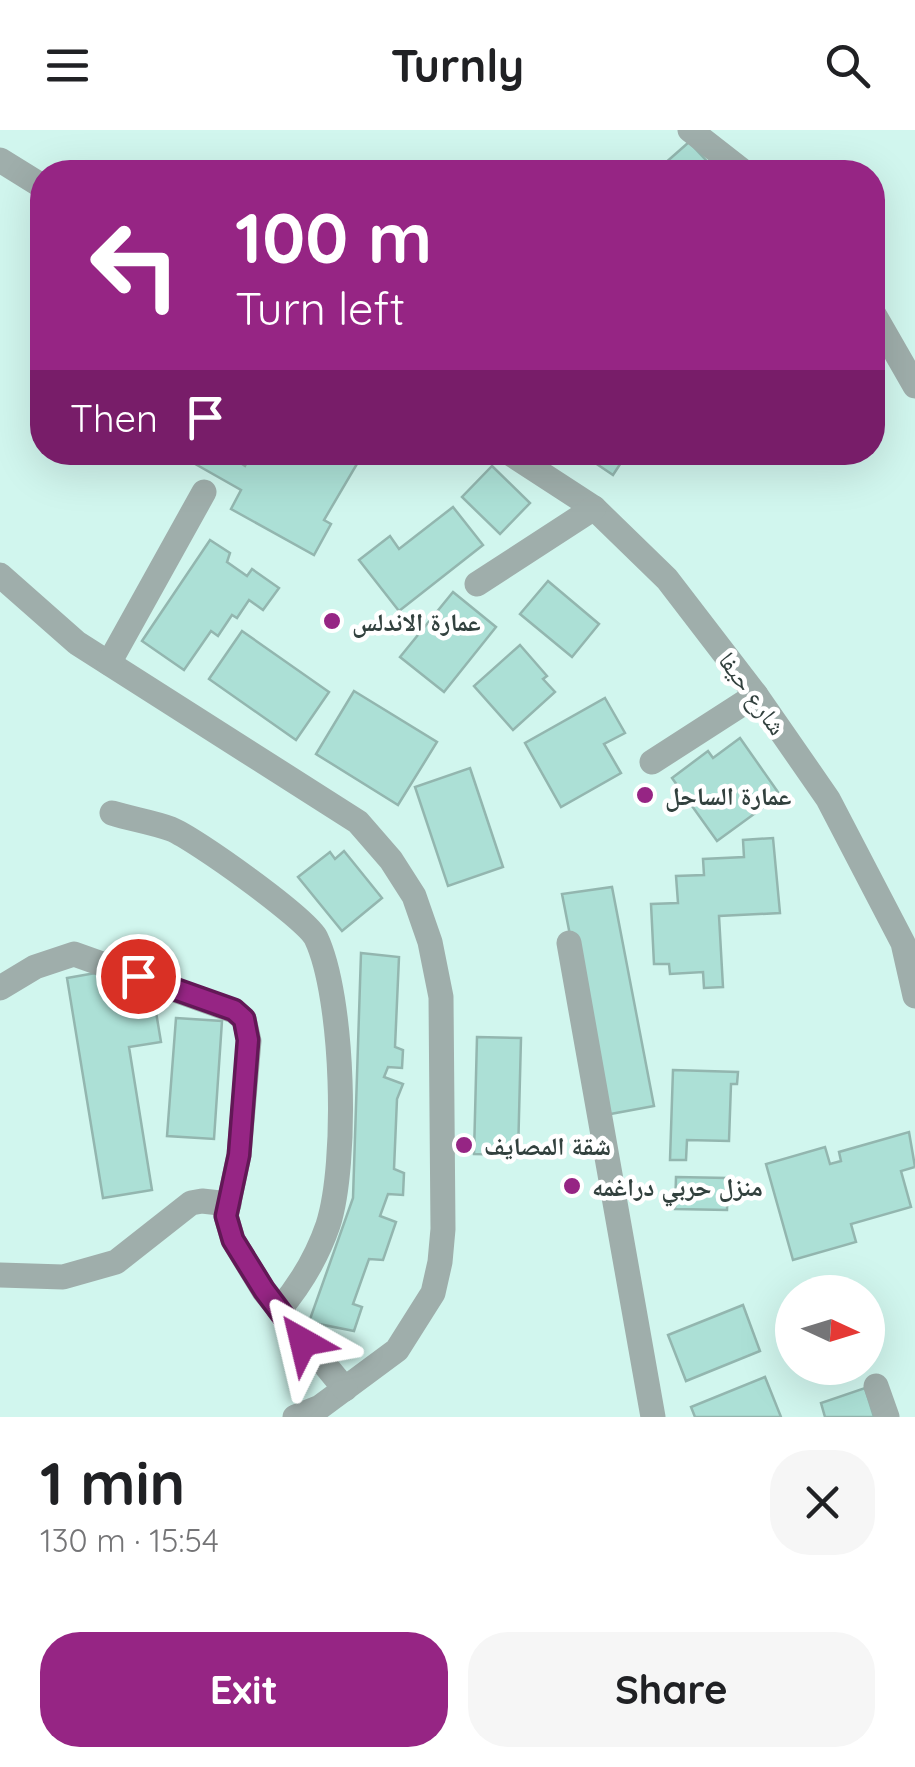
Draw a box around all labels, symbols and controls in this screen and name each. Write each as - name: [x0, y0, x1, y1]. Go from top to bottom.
- text: Turnly: [391, 37, 524, 93]
- icon: menu: [40, 38, 95, 93]
- icon: search: [820, 38, 875, 93]
- text: 100 m: [235, 193, 432, 281]
- icon: left: [70, 200, 200, 330]
- text: Turn left: [235, 280, 405, 336]
- icon: arrive: [178, 390, 233, 445]
- text: Then: [70, 394, 158, 442]
- place label: عمارة الاندلس: [352, 606, 481, 638]
- marker: عمارة الاندلس: [321, 610, 343, 632]
- street label: شارع حيفا: [712, 645, 794, 741]
- place label: عمارة الساحل: [665, 780, 791, 812]
- marker: عمارة الساحل: [634, 784, 656, 806]
- pin: [96, 934, 181, 1019]
- icon: arrive: [111, 949, 166, 1004]
- place label: شقة المصايف: [484, 1130, 611, 1161]
- marker: شقة المصايف: [453, 1134, 475, 1156]
- place label: منزل حربي دراغمه: [592, 1171, 763, 1207]
- marker: منزل حربي دراغمه: [561, 1175, 583, 1197]
- north arrow: [775, 1275, 885, 1385]
- map controls: [775, 1275, 885, 1385]
- position arrow: [251, 1290, 355, 1394]
- text: 1 min: [40, 1445, 185, 1520]
- button: close: [770, 1450, 875, 1555]
- text: 130 m · 15:54: [40, 1520, 219, 1560]
- button: Exit: [40, 1632, 448, 1747]
- button: Share: [468, 1632, 875, 1747]

